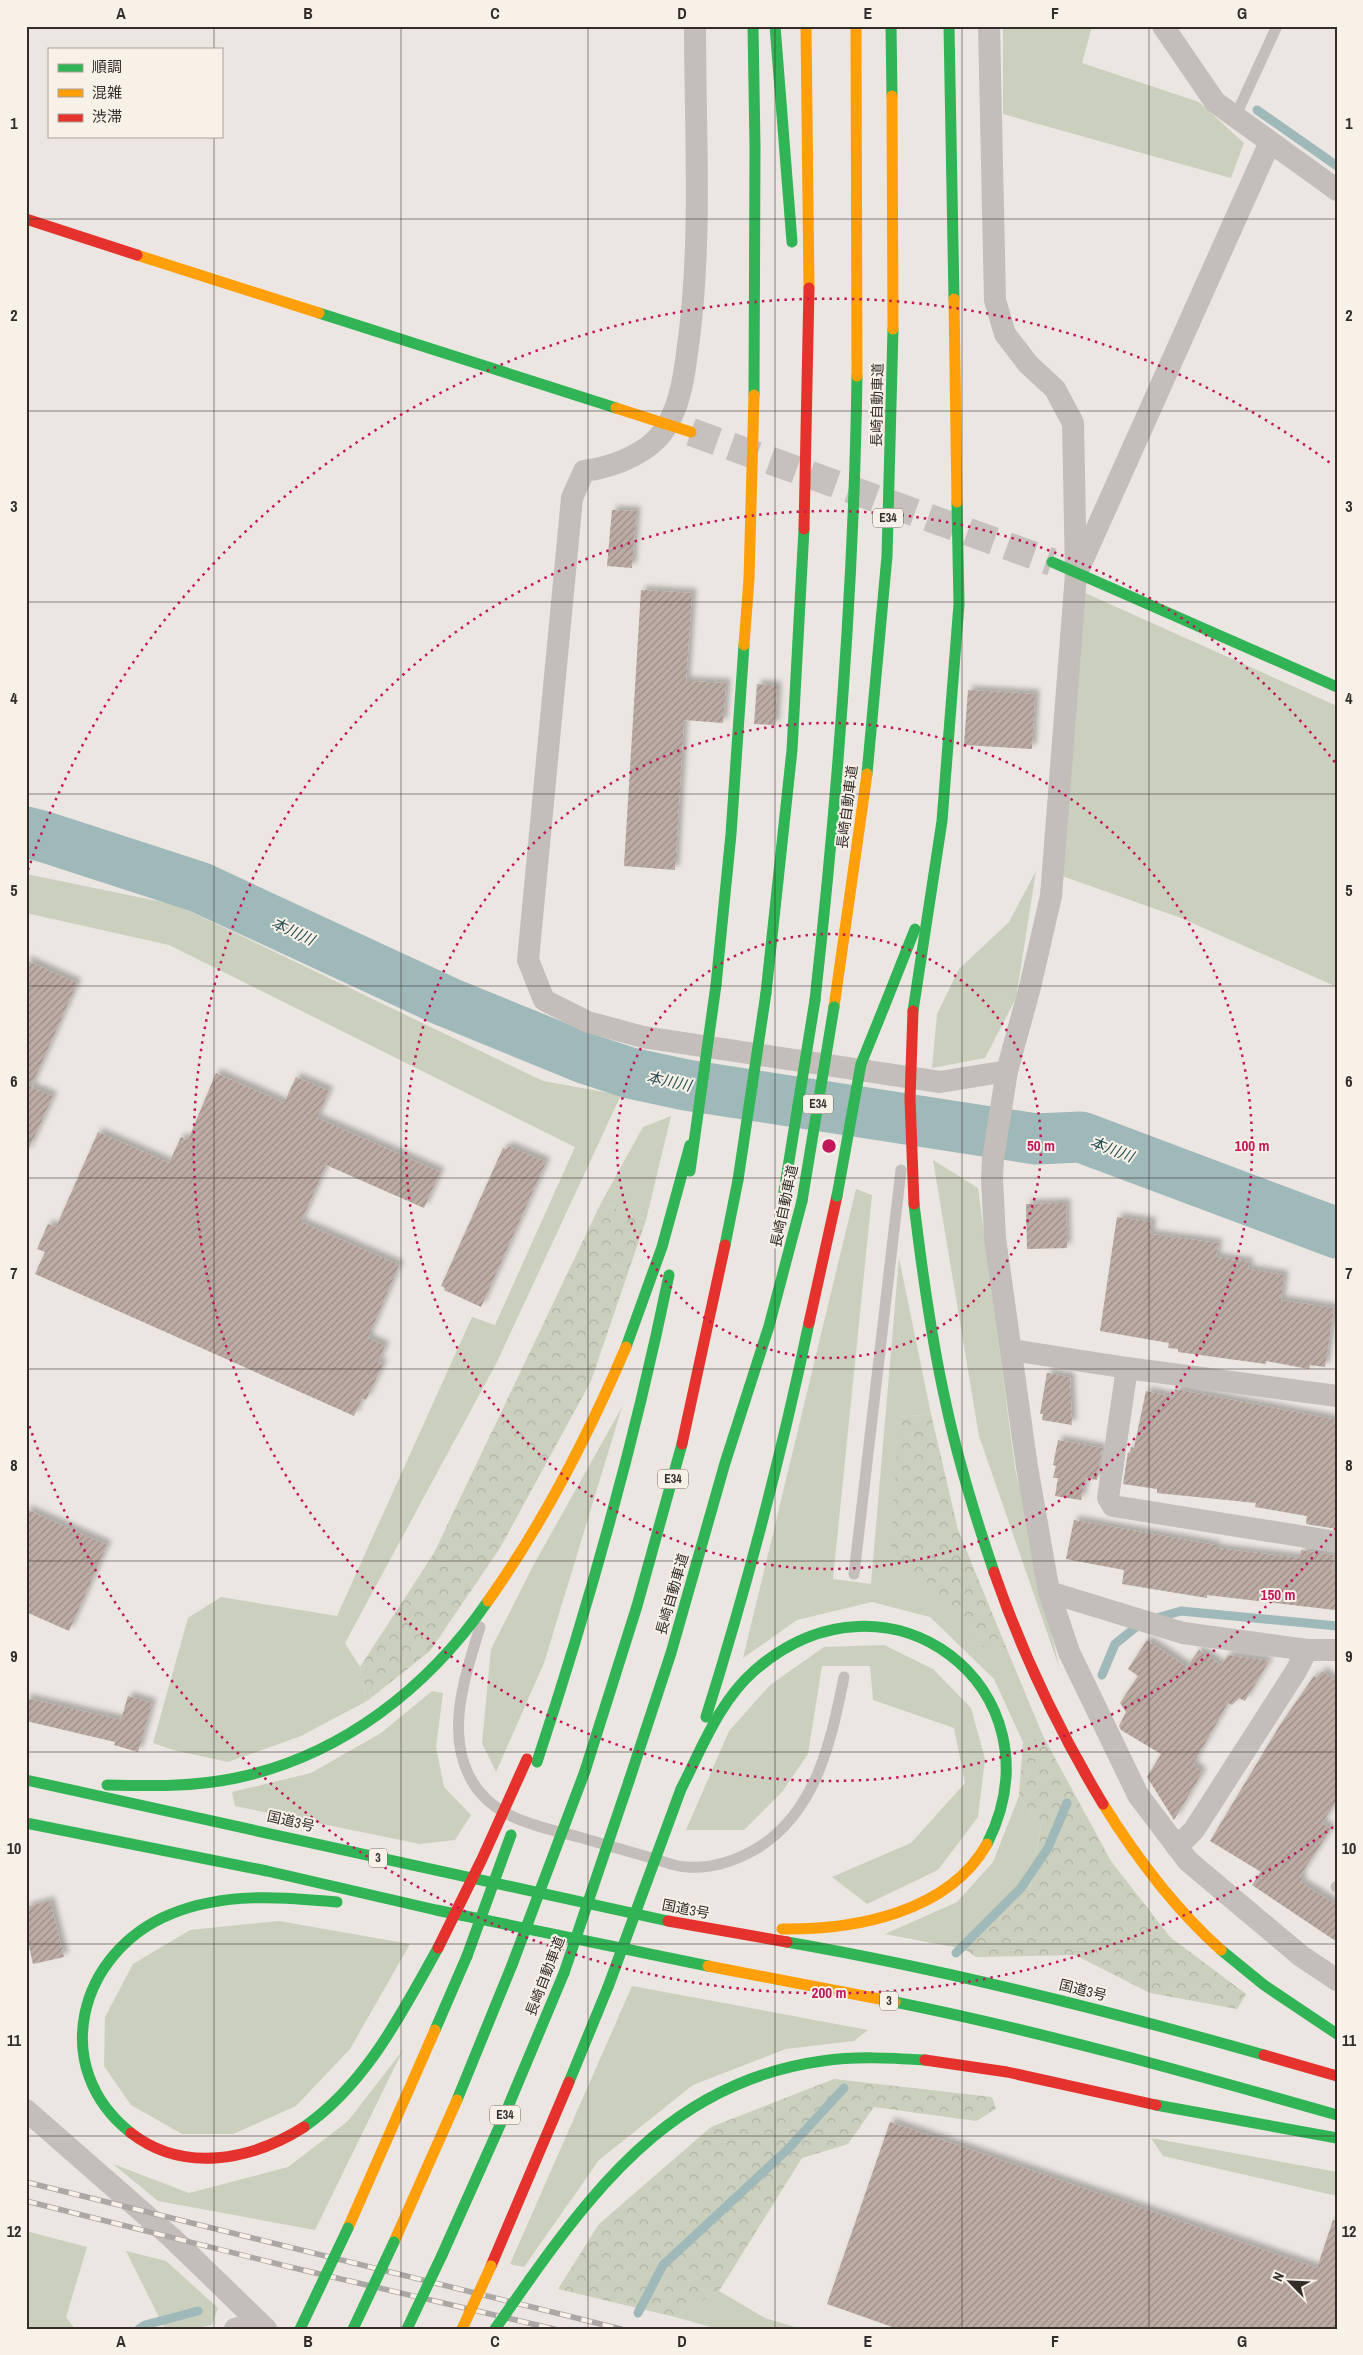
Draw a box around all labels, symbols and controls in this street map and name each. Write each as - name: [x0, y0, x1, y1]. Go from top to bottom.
- text: A: [116, 2, 126, 24]
- text: B: [303, 2, 313, 24]
- text: C: [490, 2, 500, 24]
- text: D: [677, 2, 687, 24]
- text: E: [864, 2, 873, 24]
- text: F: [1051, 2, 1059, 24]
- text: G: [1237, 2, 1247, 24]
- legend: [48, 48, 222, 138]
- text: 順調: [92, 56, 122, 77]
- text: 混雑: [92, 82, 122, 103]
- text: 渋滞: [92, 106, 122, 127]
- text: 1: [10, 112, 18, 134]
- text: 1: [1345, 112, 1353, 134]
- text: 2: [10, 304, 18, 326]
- text: 2: [1345, 304, 1353, 326]
- street label: 長崎自動車道: [867, 363, 887, 447]
- text: 3: [10, 495, 18, 517]
- text: 3: [1345, 495, 1353, 517]
- road number: E34: [873, 508, 903, 528]
- text: 4: [10, 687, 18, 709]
- text: 4: [1345, 687, 1353, 709]
- street label: 長崎自動車道: [833, 764, 861, 850]
- text: 5: [10, 879, 18, 901]
- text: 5: [1345, 879, 1353, 901]
- water label: 本川川: [268, 912, 320, 951]
- water label: 本川川: [645, 1066, 695, 1096]
- text: 6: [10, 1070, 18, 1092]
- text: 6: [1345, 1070, 1353, 1092]
- road number: E34: [803, 1094, 833, 1114]
- water label: 本川川: [1087, 1131, 1139, 1168]
- text: 50 m: [1027, 1135, 1055, 1156]
- text: 100 m: [1235, 1135, 1269, 1156]
- centre of rings: [820, 1137, 838, 1155]
- street label: 長崎自動車道: [766, 1163, 802, 1249]
- text: 7: [10, 1262, 18, 1284]
- text: 7: [1345, 1262, 1353, 1284]
- text: 8: [10, 1454, 18, 1476]
- text: 8: [1345, 1454, 1353, 1476]
- road number: E34: [658, 1470, 688, 1488]
- street label: 長崎自動車道: [652, 1551, 692, 1637]
- text: 150 m: [1261, 1584, 1295, 1605]
- text: 9: [10, 1645, 18, 1667]
- text: 9: [1345, 1645, 1353, 1667]
- street label: 国道3号: [265, 1807, 317, 1835]
- text: 10: [7, 1837, 21, 1859]
- text: 10: [1342, 1837, 1356, 1859]
- road number: 3: [369, 1849, 387, 1868]
- street label: 国道3号: [661, 1896, 711, 1922]
- street label: 長崎自動車道: [522, 1934, 568, 2018]
- street label: 国道3号: [1057, 1975, 1109, 2005]
- text: 200 m: [812, 1982, 846, 2003]
- road number: 3: [880, 1992, 898, 2010]
- text: 11: [7, 2029, 22, 2051]
- text: 11: [1342, 2029, 1357, 2051]
- road number: E34: [490, 2106, 520, 2124]
- text: 12: [7, 2220, 21, 2242]
- text: 12: [1342, 2220, 1356, 2242]
- north arrow: [1266, 2258, 1316, 2308]
- text: N: [1268, 2269, 1288, 2284]
- text: A: [116, 2330, 126, 2352]
- text: B: [303, 2330, 313, 2352]
- text: C: [490, 2330, 500, 2352]
- text: D: [677, 2330, 687, 2352]
- text: E: [864, 2330, 873, 2352]
- text: F: [1051, 2330, 1059, 2352]
- text: G: [1237, 2330, 1247, 2352]

